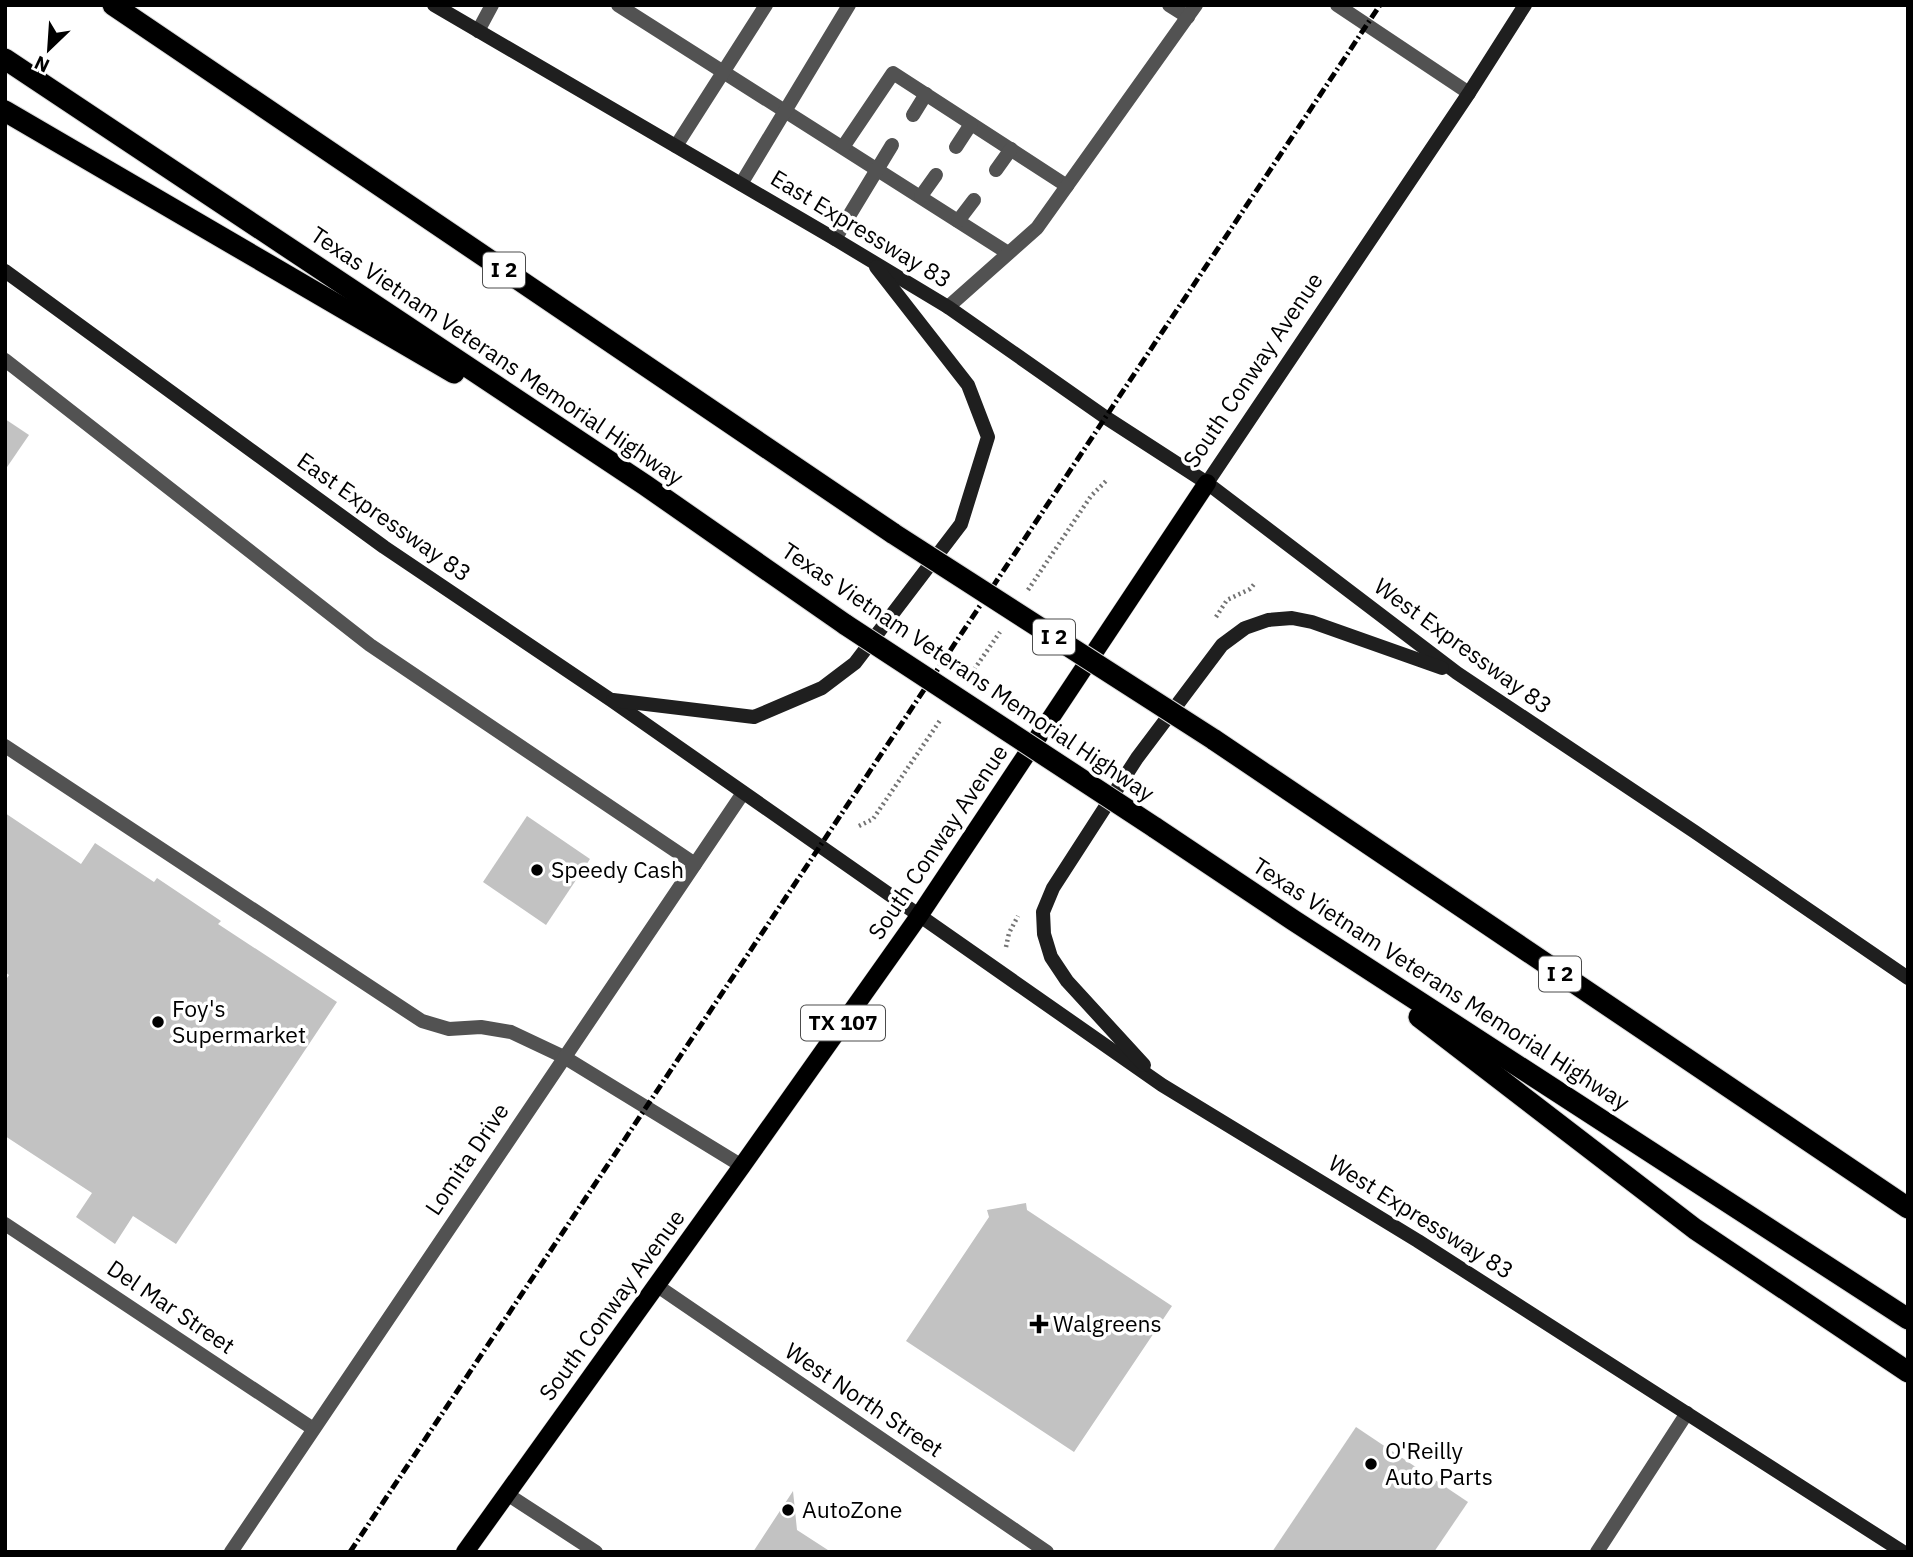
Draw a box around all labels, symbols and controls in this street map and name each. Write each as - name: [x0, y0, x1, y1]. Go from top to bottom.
- north arrow: [14, 14, 84, 84]
- text: N: [31, 51, 53, 78]
- street label: East Expressway 83: [766, 162, 957, 294]
- street label: Texas Vietnam Veterans Memorial Highway: [305, 219, 690, 492]
- road number: I 2: [483, 252, 525, 288]
- street label: South Conway Avenue: [1176, 266, 1329, 473]
- street label: East Expressway 83: [292, 445, 477, 587]
- street label: Texas Vietnam Veterans Memorial Highway: [776, 535, 1161, 808]
- street label: West Expressway 83: [1369, 570, 1559, 720]
- road number: I 2: [1033, 620, 1075, 654]
- street label: South Conway Avenue: [861, 738, 1014, 945]
- street label: Texas Vietnam Veterans Memorial Highway: [1247, 850, 1636, 1117]
- place label: Speedy Cash: [551, 854, 684, 884]
- marker: Speedy Cash: [529, 862, 545, 878]
- road number: I 2: [1539, 956, 1581, 992]
- place label: Foy's Supermarket: [172, 993, 306, 1049]
- road number: TX 107: [801, 1006, 885, 1040]
- marker: Foy's Supermarket: [150, 1014, 166, 1030]
- street label: Lomita Drive: [418, 1097, 515, 1220]
- street label: West Expressway 83: [1323, 1147, 1520, 1285]
- street label: South Conway Avenue: [532, 1203, 691, 1406]
- street label: Del Mar Street: [102, 1252, 241, 1360]
- place label: Walgreens: [1053, 1308, 1162, 1338]
- marker: Walgreens: [1031, 1316, 1047, 1332]
- street label: West North Street: [780, 1335, 949, 1463]
- place label: O'Reilly Auto Parts: [1385, 1435, 1493, 1491]
- marker: O'Reilly Auto Parts: [1363, 1456, 1379, 1472]
- place label: AutoZone: [802, 1494, 902, 1524]
- marker: AutoZone: [780, 1502, 796, 1518]

